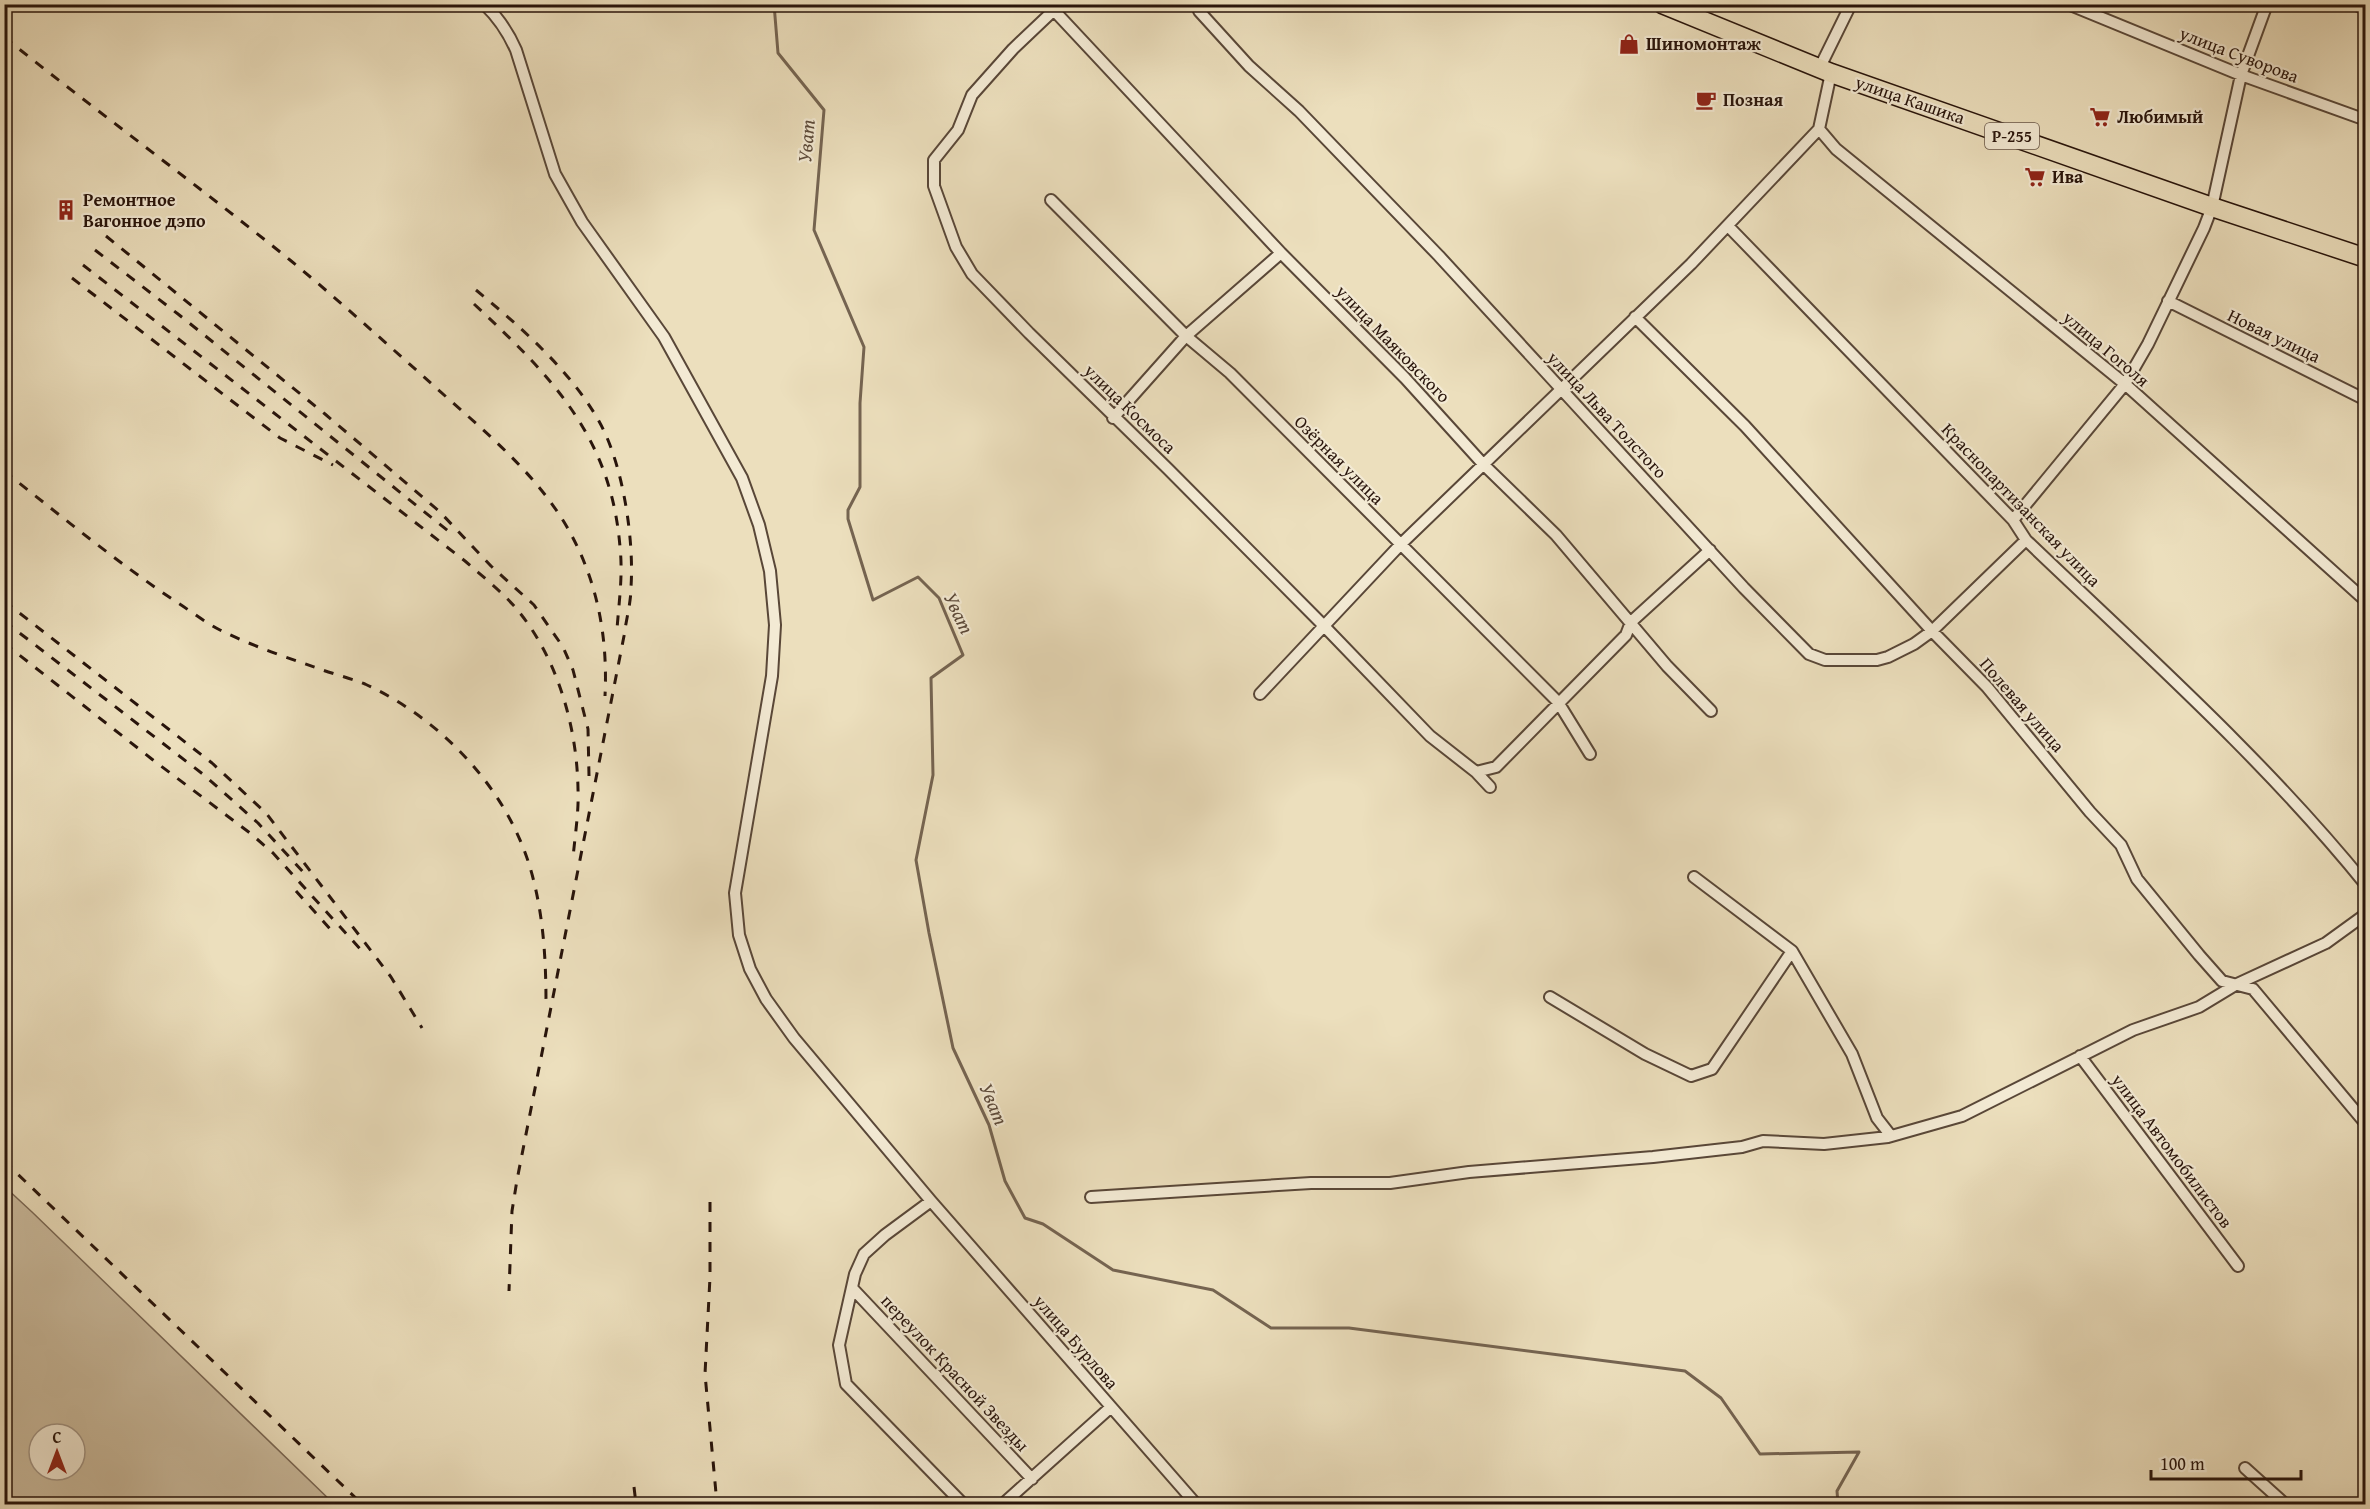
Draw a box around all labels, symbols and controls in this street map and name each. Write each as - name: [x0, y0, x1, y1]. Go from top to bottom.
- street label: улица Суворова: [2175, 19, 2303, 90]
- place label: Шиномонтаж: [1646, 30, 1762, 57]
- shop icon: Шиномонтаж: [1617, 32, 1641, 56]
- street label: улица Кашика: [1851, 68, 1969, 131]
- place label: Позная: [1723, 86, 1784, 113]
- cafe icon: Позная: [1694, 88, 1718, 112]
- place label: Любимый: [2117, 103, 2203, 130]
- supermarket icon: Любимый: [2088, 105, 2112, 129]
- water label: Уват: [789, 118, 822, 164]
- road number: Р-255: [1985, 123, 2039, 149]
- place label: Ива: [2052, 163, 2084, 190]
- supermarket icon: Ива: [2023, 165, 2047, 189]
- place label: Ремонтное Вагонное дэпо: [83, 186, 206, 234]
- building icon: Ремонтное Вагонное дэпо: [54, 198, 78, 222]
- street label: улица Маяковского: [1329, 278, 1457, 409]
- street label: Новая улица: [2223, 301, 2326, 370]
- street label: улица Гоголя: [2056, 303, 2156, 393]
- street label: улица Льва Толстого: [1540, 344, 1674, 484]
- street label: улица Космоса: [1077, 357, 1183, 460]
- street label: Озёрная улица: [1288, 409, 1391, 511]
- street label: Краснопартизанская улица: [1936, 416, 2108, 593]
- water label: Уват: [937, 587, 982, 639]
- street label: Полевая улица: [1973, 651, 2072, 758]
- street label: улица Автомобилистов: [2105, 1067, 2240, 1234]
- water label: Уват: [973, 1078, 1016, 1130]
- street label: переулок Красной Звезды: [875, 1288, 1036, 1458]
- street label: улица Бурлова: [1027, 1288, 1126, 1395]
- north arrow: [27, 1422, 87, 1482]
- text: С: [52, 1425, 62, 1449]
- scale bar: [2151, 1443, 2301, 1481]
- text: 100 m: [2160, 1450, 2205, 1477]

